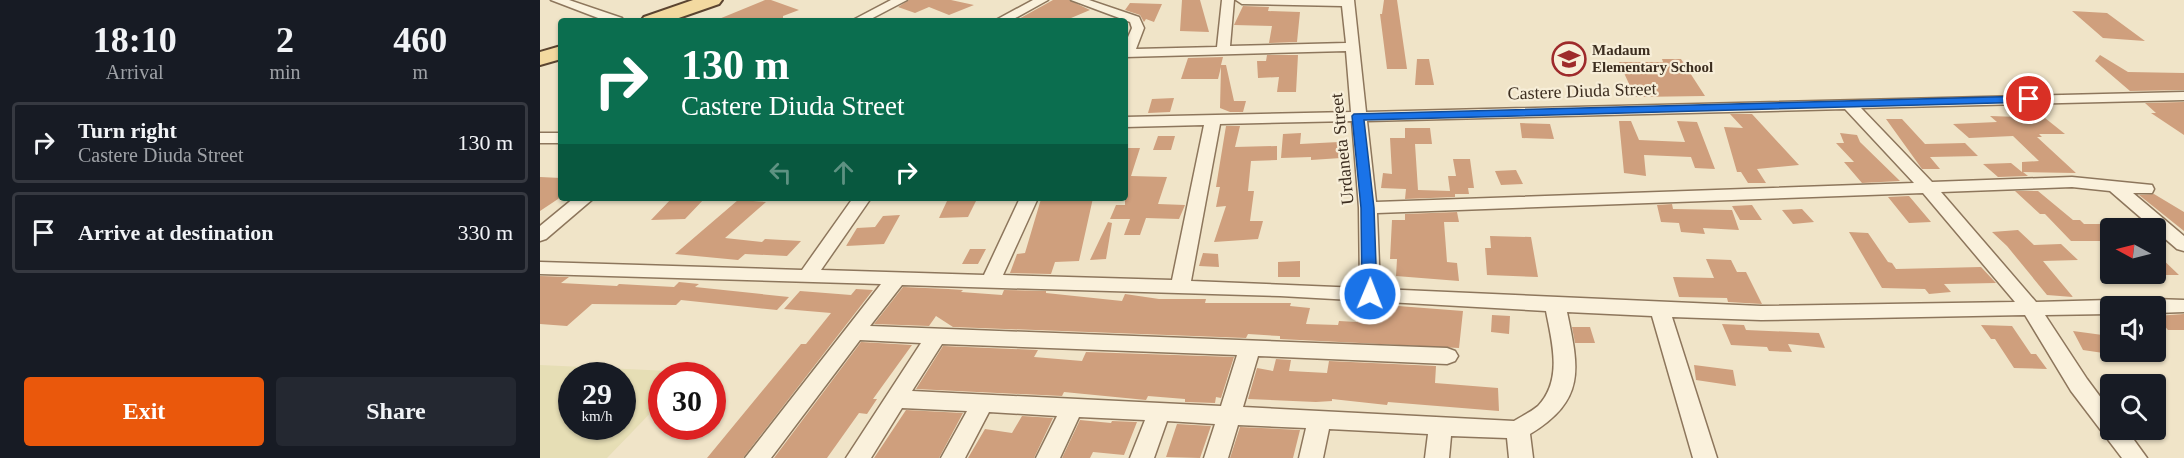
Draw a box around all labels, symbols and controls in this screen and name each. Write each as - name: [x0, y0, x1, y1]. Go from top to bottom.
- text: 18:10: [93, 20, 177, 60]
- text: 2: [276, 20, 294, 60]
- text: 460: [393, 20, 447, 60]
- school or university icon: Madaum Elementary School: [1551, 41, 1587, 77]
- icon: right: [582, 42, 660, 120]
- text: 130 m: [681, 42, 790, 88]
- place label: Madaum Elementary School: [1592, 42, 1713, 75]
- text: Arrival: [106, 61, 164, 83]
- text: min: [269, 61, 301, 83]
- text: m: [413, 61, 428, 83]
- pin: [2003, 73, 2054, 124]
- street label: Castere Diuda Street: [1507, 78, 1657, 104]
- icon: arrive: [2012, 82, 2045, 115]
- text: Castere Diuda Street: [681, 91, 904, 121]
- street label: Urdaneta Street: [1326, 92, 1358, 206]
- text: Turn right: [78, 118, 177, 143]
- icon: right: [27, 126, 60, 159]
- text: 130 m: [457, 130, 513, 155]
- text: Castere Diuda Street: [78, 144, 244, 166]
- icon: left: [764, 156, 797, 189]
- icon: ahead: [827, 156, 860, 189]
- icon: right: [890, 156, 923, 189]
- icon: arrive: [27, 216, 60, 249]
- north arrow: [2100, 218, 2166, 284]
- map controls: [2100, 218, 2166, 440]
- text: Arrive at destination: [78, 220, 274, 245]
- text: 330 m: [457, 220, 513, 245]
- position arrow: [1338, 262, 1402, 326]
- button: sound: [2100, 296, 2166, 362]
- speed limit sign: 30: [648, 362, 726, 440]
- button: search: [2100, 374, 2166, 440]
- button: Exit: [24, 377, 264, 446]
- button: Share: [276, 377, 516, 446]
- text: 29: [582, 377, 612, 410]
- text: km/h: [582, 408, 612, 424]

